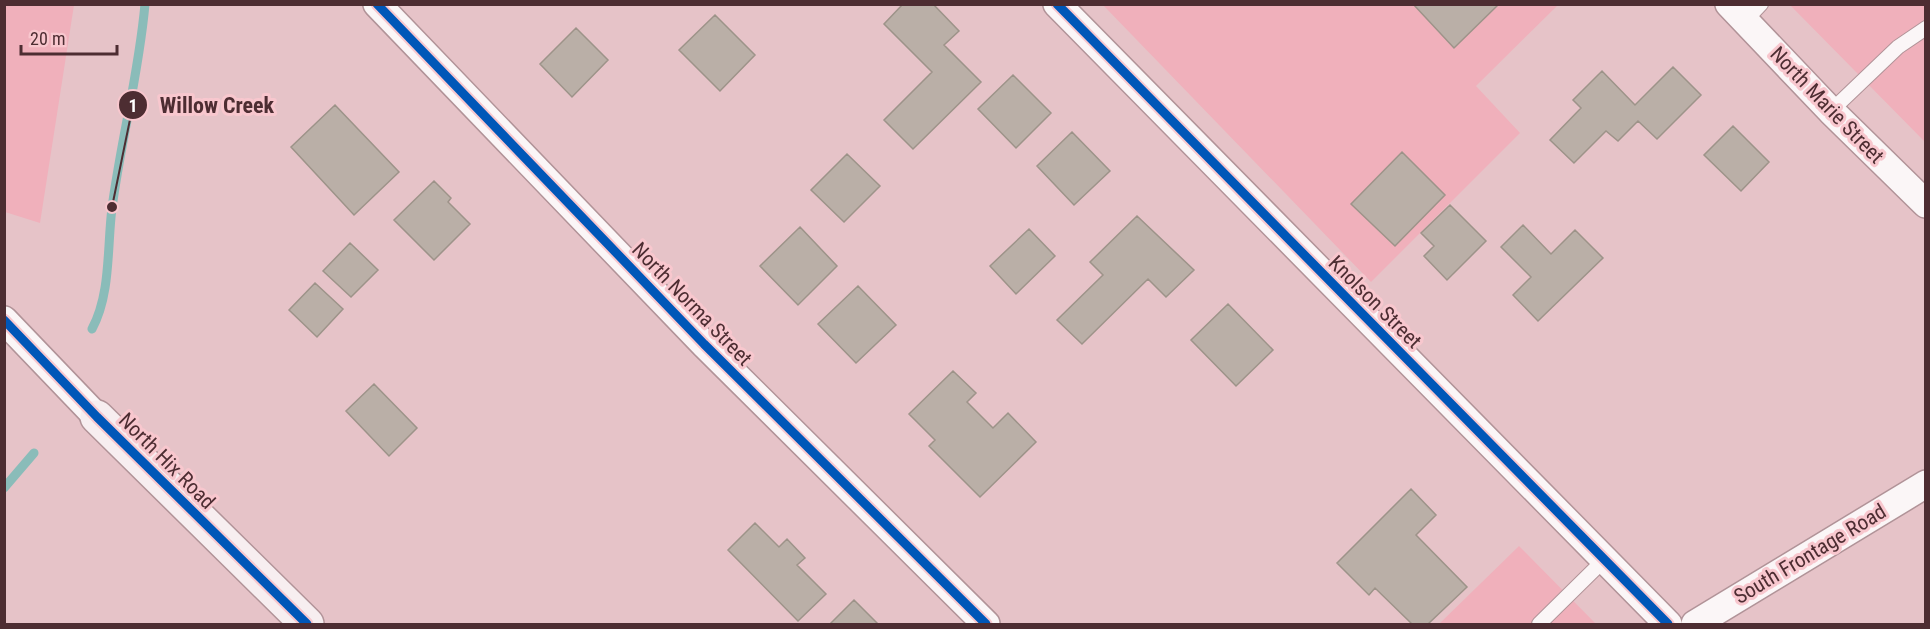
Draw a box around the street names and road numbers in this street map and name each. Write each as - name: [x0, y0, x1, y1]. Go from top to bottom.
- street label: North Marie Street: [1765, 42, 1889, 168]
- street label: North Norma Street: [627, 238, 757, 370]
- street label: Knolson Street: [1324, 251, 1426, 353]
- street label: North Hix Road: [114, 408, 220, 514]
- street label: South Frontage Road: [1730, 499, 1890, 609]

